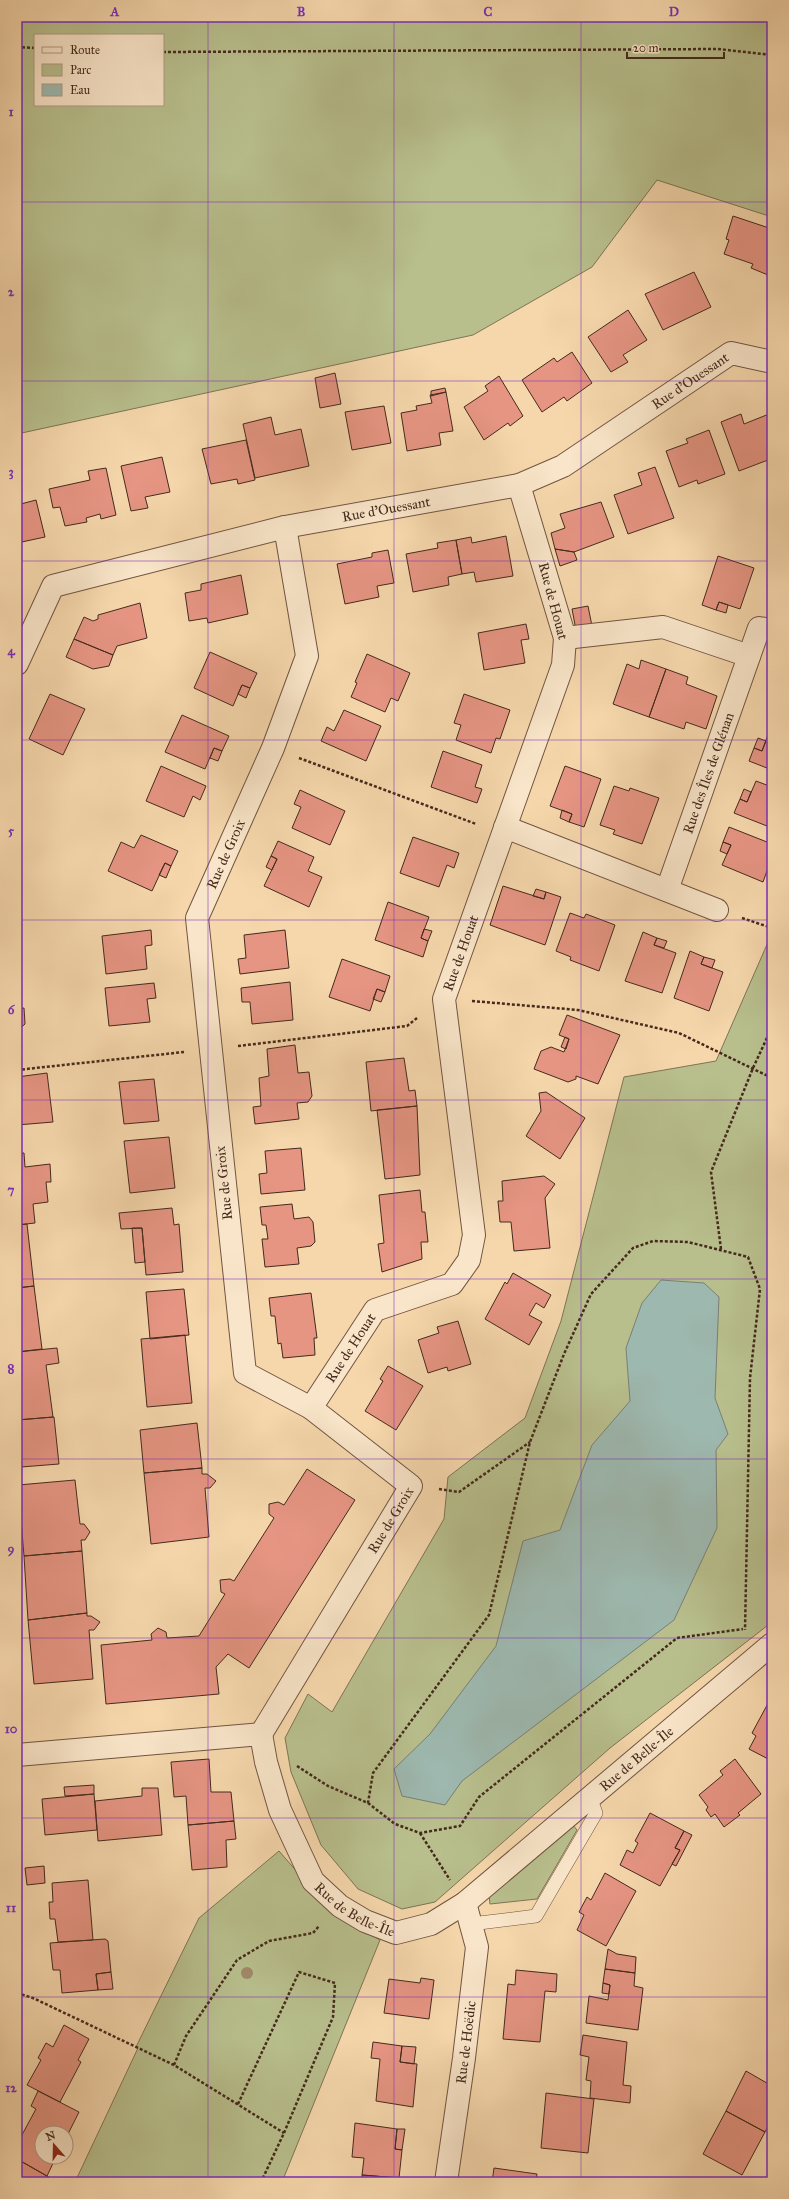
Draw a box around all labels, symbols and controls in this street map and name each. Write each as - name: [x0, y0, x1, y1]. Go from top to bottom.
- text: A: [110, 4, 120, 20]
- text: B: [297, 4, 306, 20]
- text: C: [484, 4, 493, 20]
- text: D: [669, 4, 679, 20]
- legend: [34, 34, 164, 106]
- scale bar: [627, 34, 724, 60]
- text: 20 m: [633, 41, 659, 55]
- text: Route: [70, 43, 100, 57]
- text: Parc: [70, 63, 91, 77]
- text: Eau: [70, 83, 91, 97]
- text: 1: [8, 104, 14, 120]
- text: 2: [8, 284, 15, 300]
- street label: Rue d'Ouessant: [648, 349, 732, 413]
- text: 3: [8, 464, 14, 480]
- street label: Rue d'Ouessant: [341, 493, 432, 525]
- street label: Rue de Houat: [535, 560, 571, 642]
- text: 4: [7, 643, 15, 659]
- street label: Rue des Îles de Glénan: [679, 710, 737, 836]
- street label: Rue de Groix: [203, 816, 249, 892]
- text: 5: [8, 823, 15, 839]
- street label: Rue de Houat: [439, 913, 482, 993]
- text: 6: [8, 1002, 16, 1018]
- street label: Rue de Groix: [212, 1144, 236, 1221]
- text: 7: [8, 1182, 15, 1198]
- street label: Rue de Houat: [322, 1310, 379, 1386]
- text: 8: [8, 1361, 15, 1377]
- street label: Rue de Groix: [364, 1483, 417, 1556]
- text: 9: [8, 1541, 15, 1557]
- text: 10: [5, 1721, 18, 1737]
- street label: Rue de Belle-Île: [596, 1722, 677, 1795]
- street label: Rue de Belle-Île: [311, 1878, 397, 1940]
- text: 11: [6, 1900, 16, 1916]
- street label: Rue de Hoëdic: [452, 2000, 479, 2085]
- text: 12: [5, 2080, 17, 2096]
- north arrow: [34, 2125, 74, 2165]
- text: N: [44, 2128, 58, 2144]

